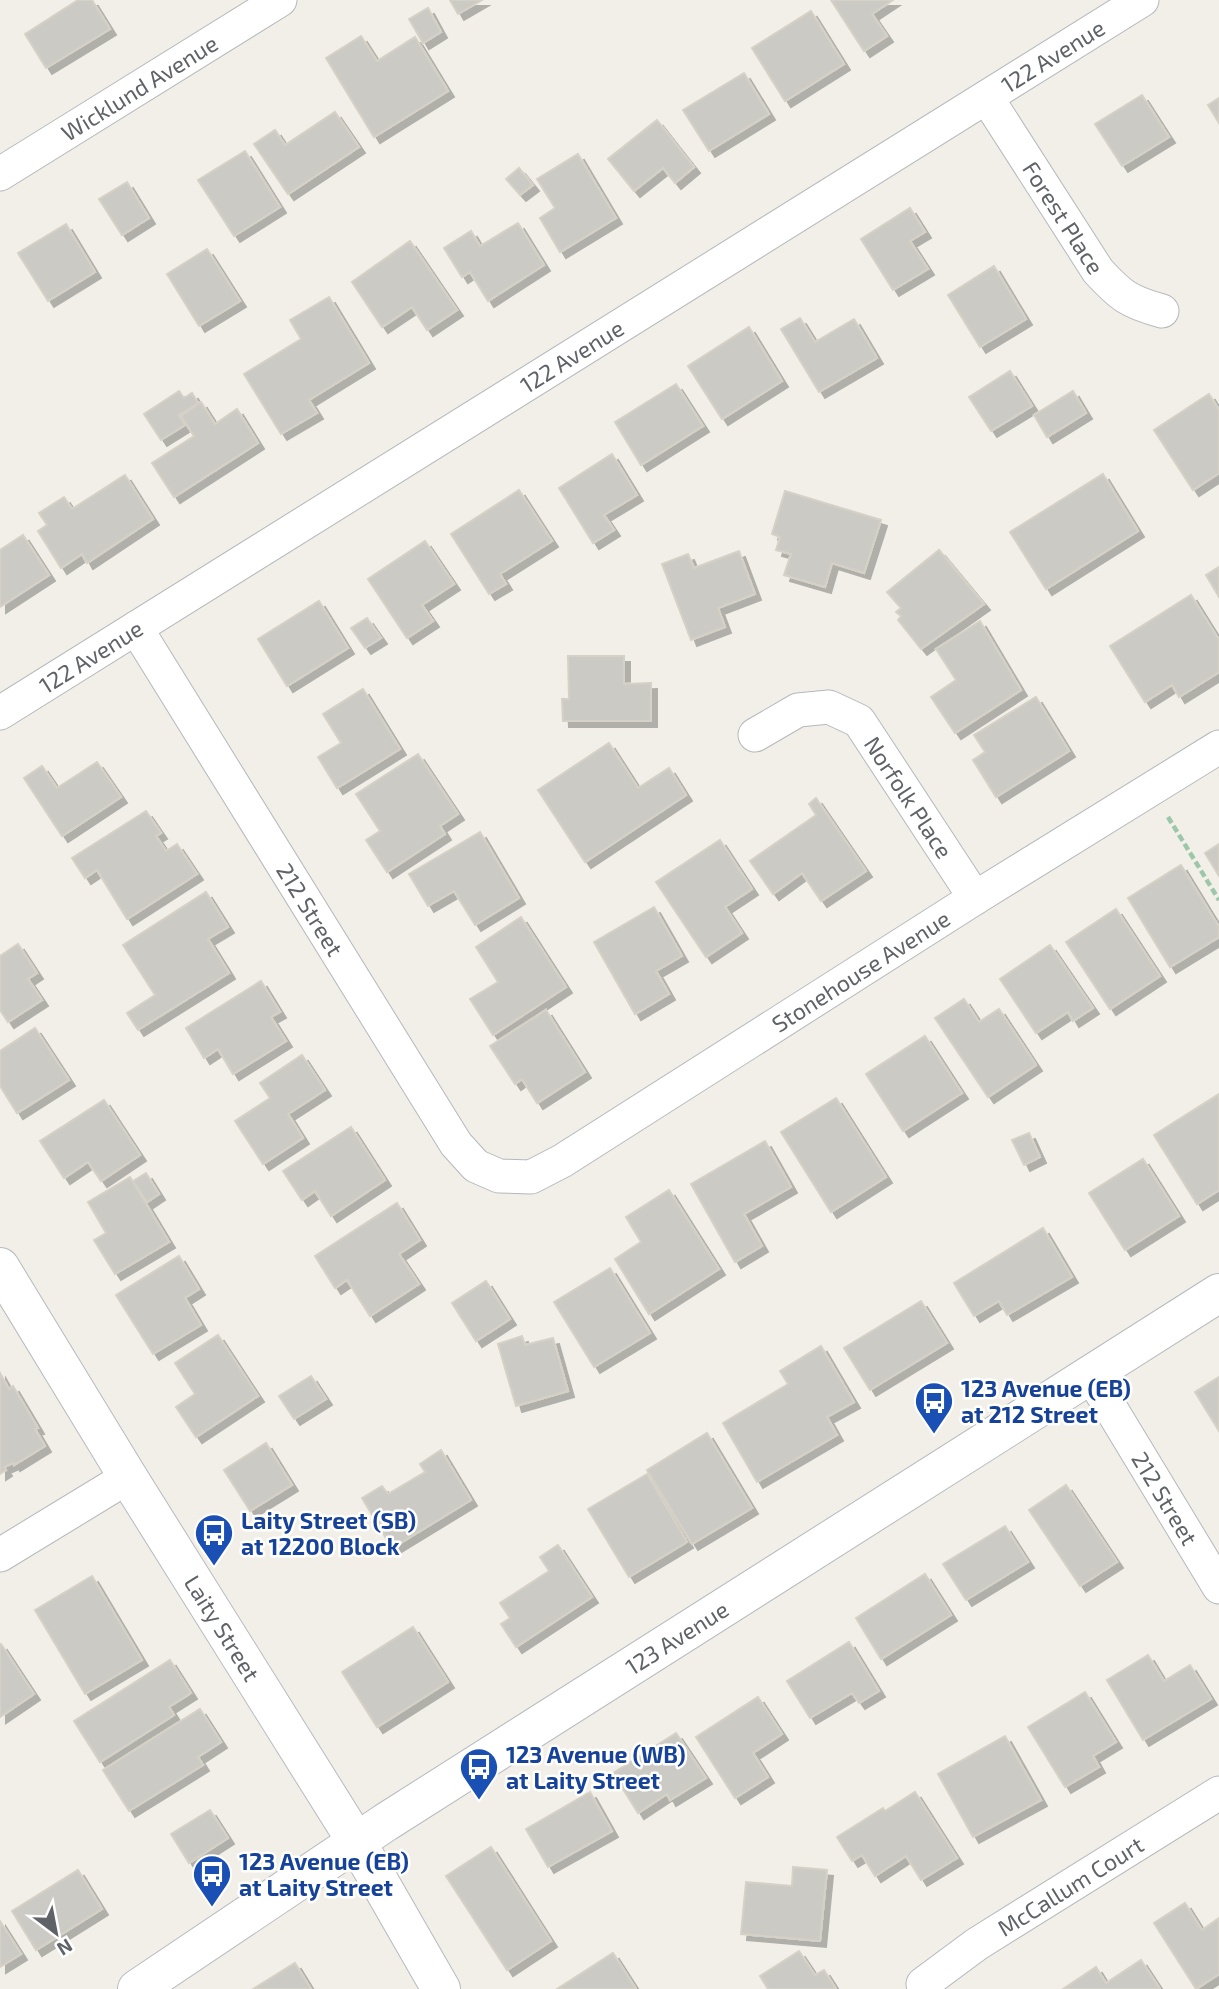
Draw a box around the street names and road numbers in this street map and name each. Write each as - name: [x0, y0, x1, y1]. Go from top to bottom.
- street label: 122 Avenue: [996, 13, 1110, 99]
- street label: Wicklund Avenue: [56, 28, 223, 147]
- street label: Forest Place: [1017, 156, 1110, 279]
- street label: 122 Avenue: [515, 313, 629, 399]
- street label: 122 Avenue: [34, 614, 148, 699]
- street label: Norfolk Place: [859, 731, 959, 863]
- street label: 212 Street: [271, 858, 350, 961]
- street label: Stonehouse Avenue: [766, 904, 955, 1038]
- street label: 212 Street: [1126, 1446, 1204, 1550]
- street label: Laity Street: [179, 1570, 266, 1686]
- street label: 123 Avenue: [620, 1594, 733, 1681]
- street label: McCallum Court: [992, 1830, 1148, 1942]

